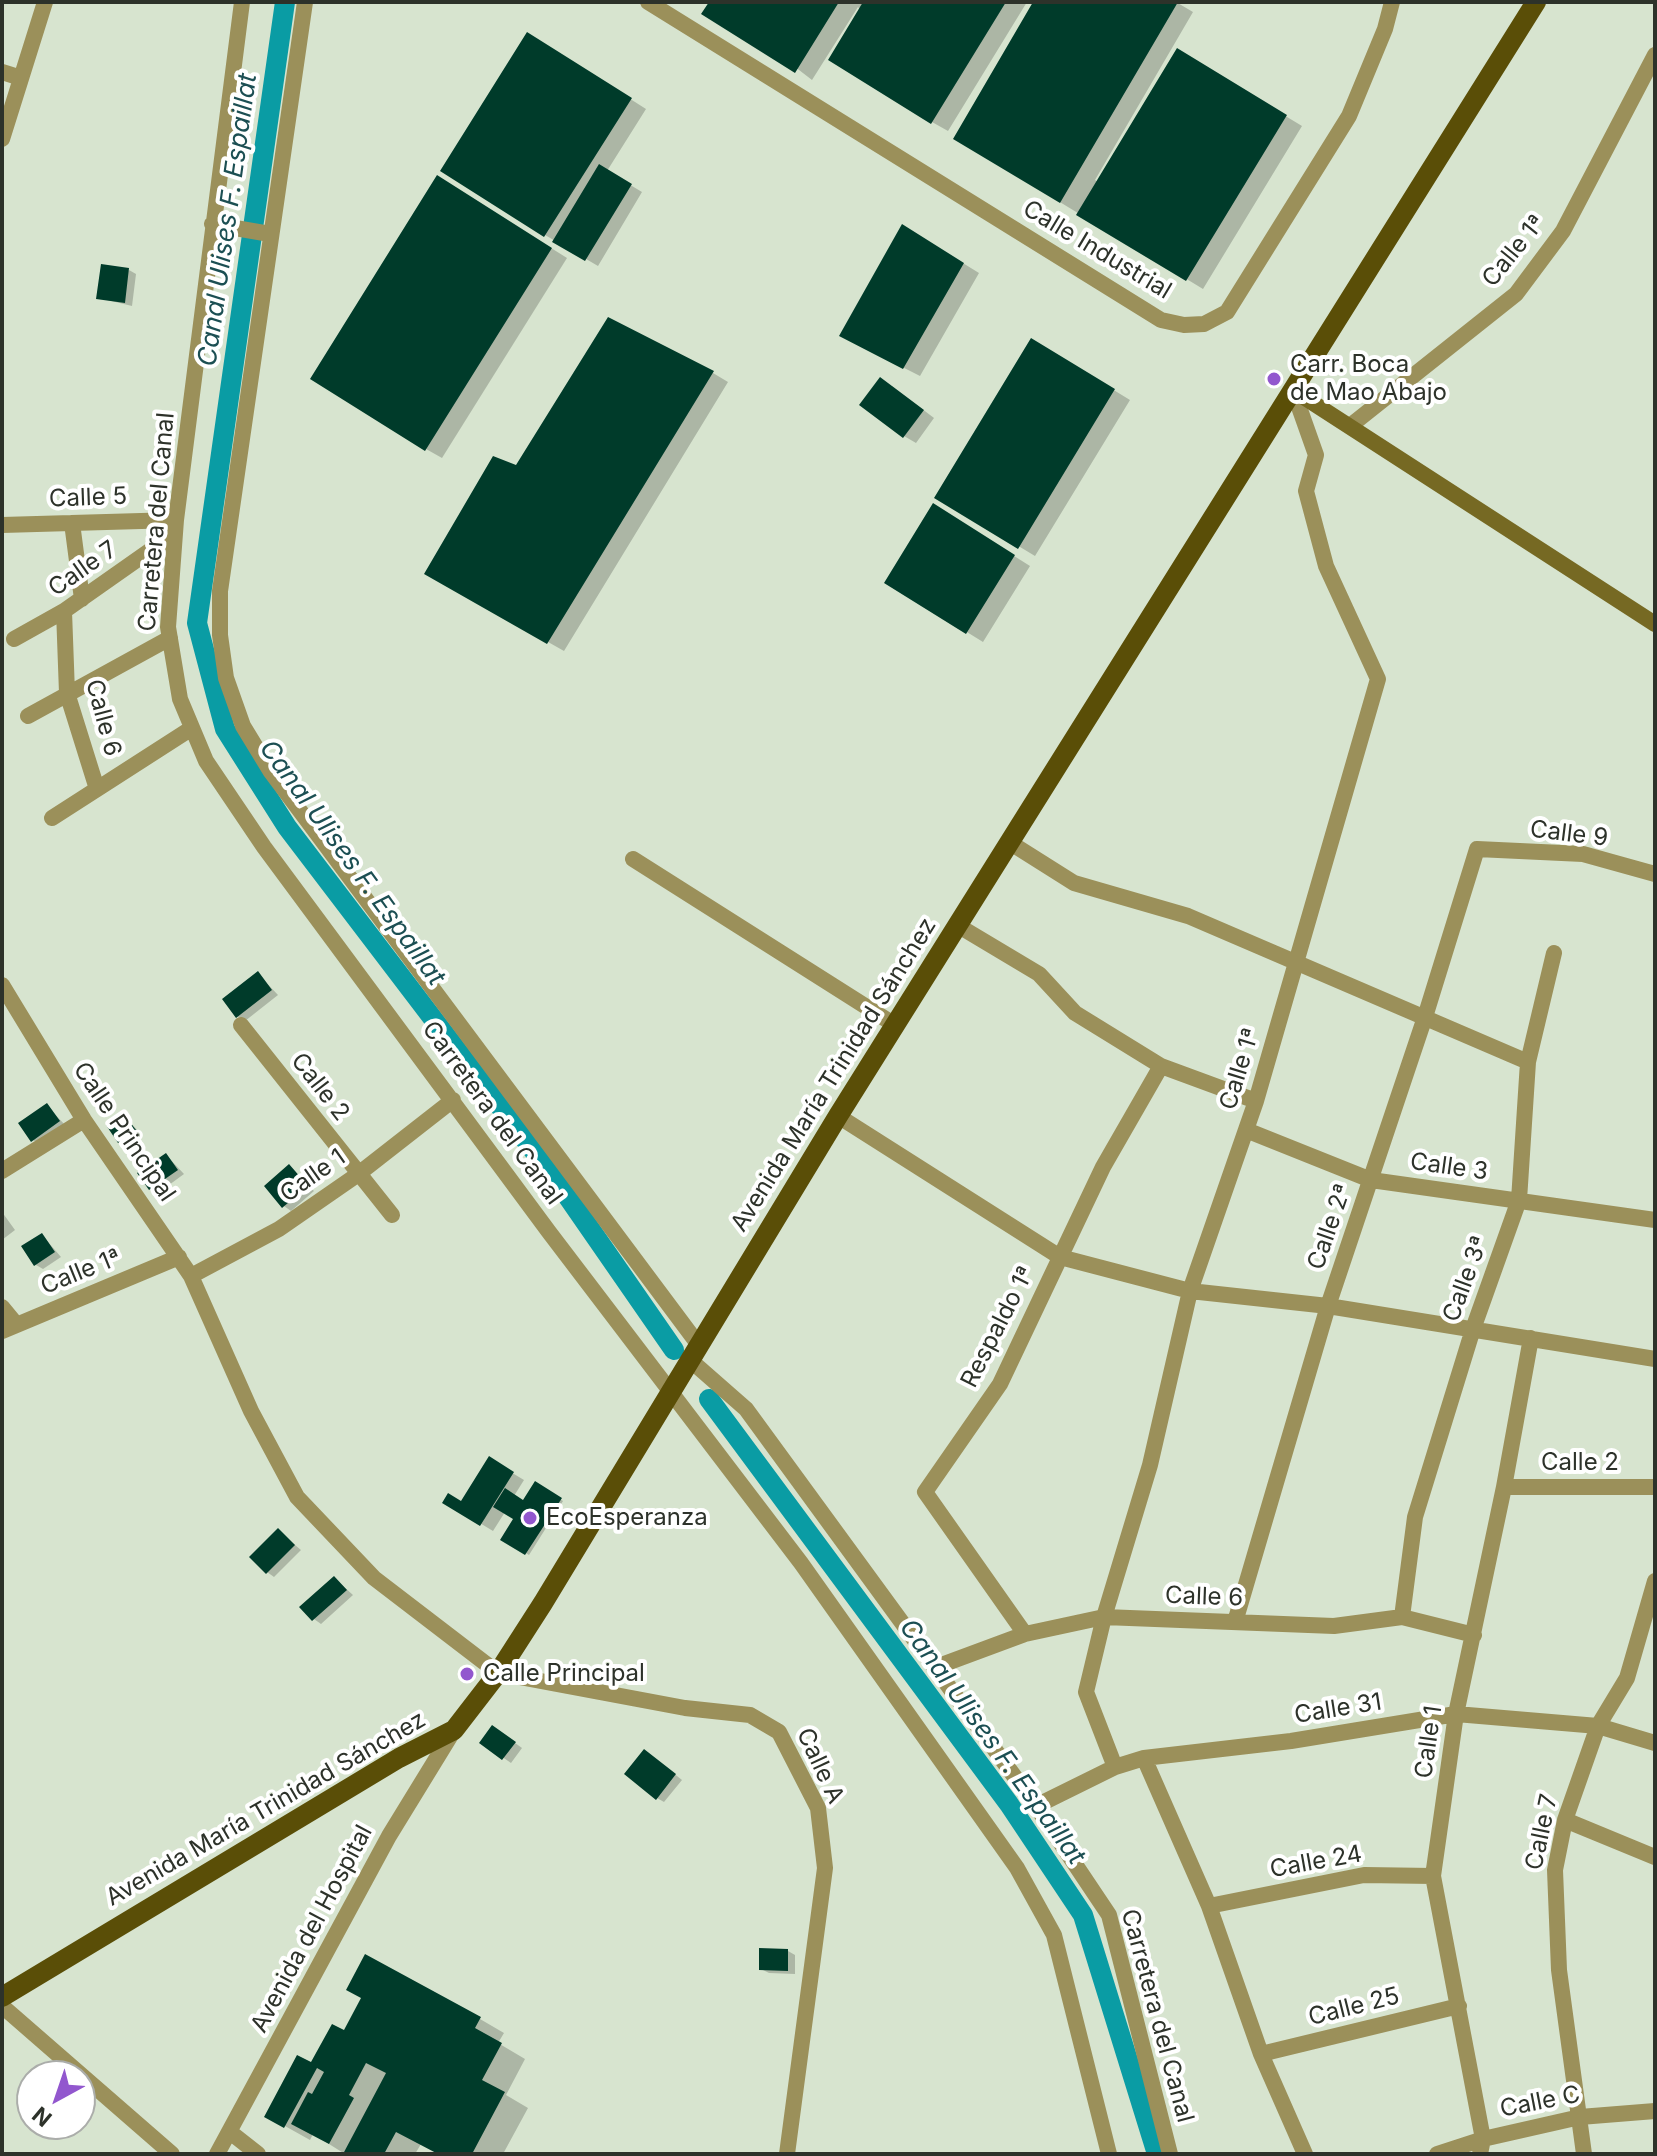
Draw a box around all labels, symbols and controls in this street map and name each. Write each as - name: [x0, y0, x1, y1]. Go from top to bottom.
- water label: Canal Ulises F. Espaillat: [192, 72, 264, 368]
- street label: Calle Industrial: [1018, 194, 1176, 306]
- street label: Calle 1ª: [1476, 209, 1552, 293]
- place label: Carr. Boca de Mao Abajo: [1290, 351, 1447, 407]
- marker: Carr. Boca de Mao Abajo: [1265, 370, 1283, 388]
- street label: Carretera del Canal: [133, 411, 181, 633]
- street label: Calle 5: [49, 482, 127, 514]
- street label: Calle 7: [43, 535, 123, 603]
- street label: Calle 6: [79, 676, 127, 760]
- water label: Canal Ulises F. Espaillat: [253, 734, 451, 992]
- street label: Calle 9: [1528, 815, 1610, 853]
- street label: Avenida María Trinidad Sánchez: [725, 913, 943, 1237]
- street label: Carretera del Canal: [416, 1016, 568, 1210]
- street label: Calle 1ª: [1214, 1025, 1266, 1113]
- street label: Calle 2: [285, 1047, 355, 1127]
- street label: Calle Principal: [67, 1057, 181, 1207]
- street label: Calle 1: [275, 1143, 351, 1209]
- street label: Calle 3: [1408, 1147, 1490, 1187]
- street label: Calle 2ª: [1302, 1180, 1358, 1274]
- street label: Calle 3ª: [1437, 1232, 1495, 1326]
- street label: Calle 1ª: [37, 1243, 125, 1301]
- street label: Respaldo 1ª: [955, 1261, 1041, 1393]
- street label: Calle 2: [1541, 1449, 1619, 1477]
- place label: EcoEsperanza: [546, 1504, 708, 1532]
- marker: EcoEsperanza: [521, 1509, 539, 1527]
- street label: Calle 6: [1164, 1581, 1244, 1613]
- water label: Canal Ulises F. Espaillat: [893, 1613, 1091, 1871]
- place label: Calle Principal: [483, 1660, 645, 1688]
- marker: Calle Principal: [458, 1665, 476, 1683]
- street label: Calle 31: [1292, 1688, 1384, 1730]
- street label: Calle 1: [1410, 1704, 1448, 1780]
- street label: Avenida María Trinidad Sánchez: [101, 1705, 431, 1913]
- street label: Calle A: [790, 1724, 850, 1808]
- street label: Calle 7: [1520, 1791, 1564, 1873]
- street label: Avenida del Hospital: [245, 1820, 379, 2038]
- street label: Calle 24: [1268, 1840, 1364, 1884]
- street label: Carretera del Canal: [1115, 1906, 1199, 2126]
- street label: Calle 25: [1306, 1982, 1402, 2032]
- north arrow: [16, 2060, 96, 2140]
- street label: Calle C: [1498, 2080, 1582, 2124]
- text: N: [27, 2102, 57, 2132]

